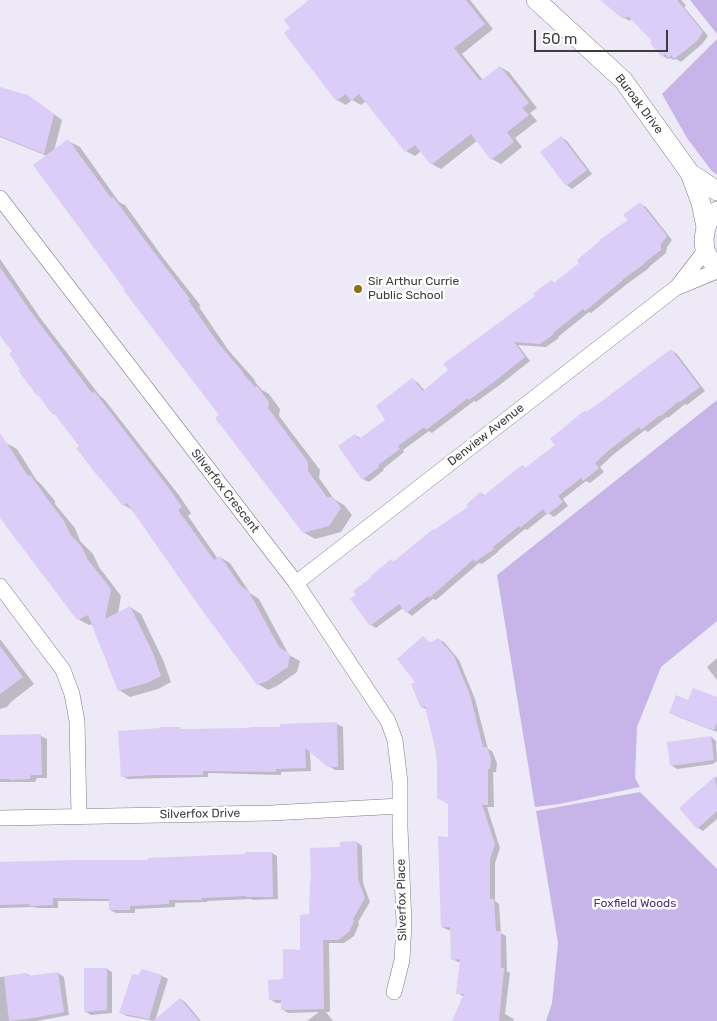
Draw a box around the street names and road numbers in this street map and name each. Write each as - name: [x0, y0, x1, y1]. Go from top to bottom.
- street label: Buroak Drive: [612, 71, 666, 137]
- street label: Denview Avenue: [445, 401, 527, 469]
- street label: Silverfox Crescent: [188, 446, 262, 536]
- street label: Silverfox Drive: [160, 806, 240, 822]
- street label: Silverfox Place: [394, 859, 410, 941]

